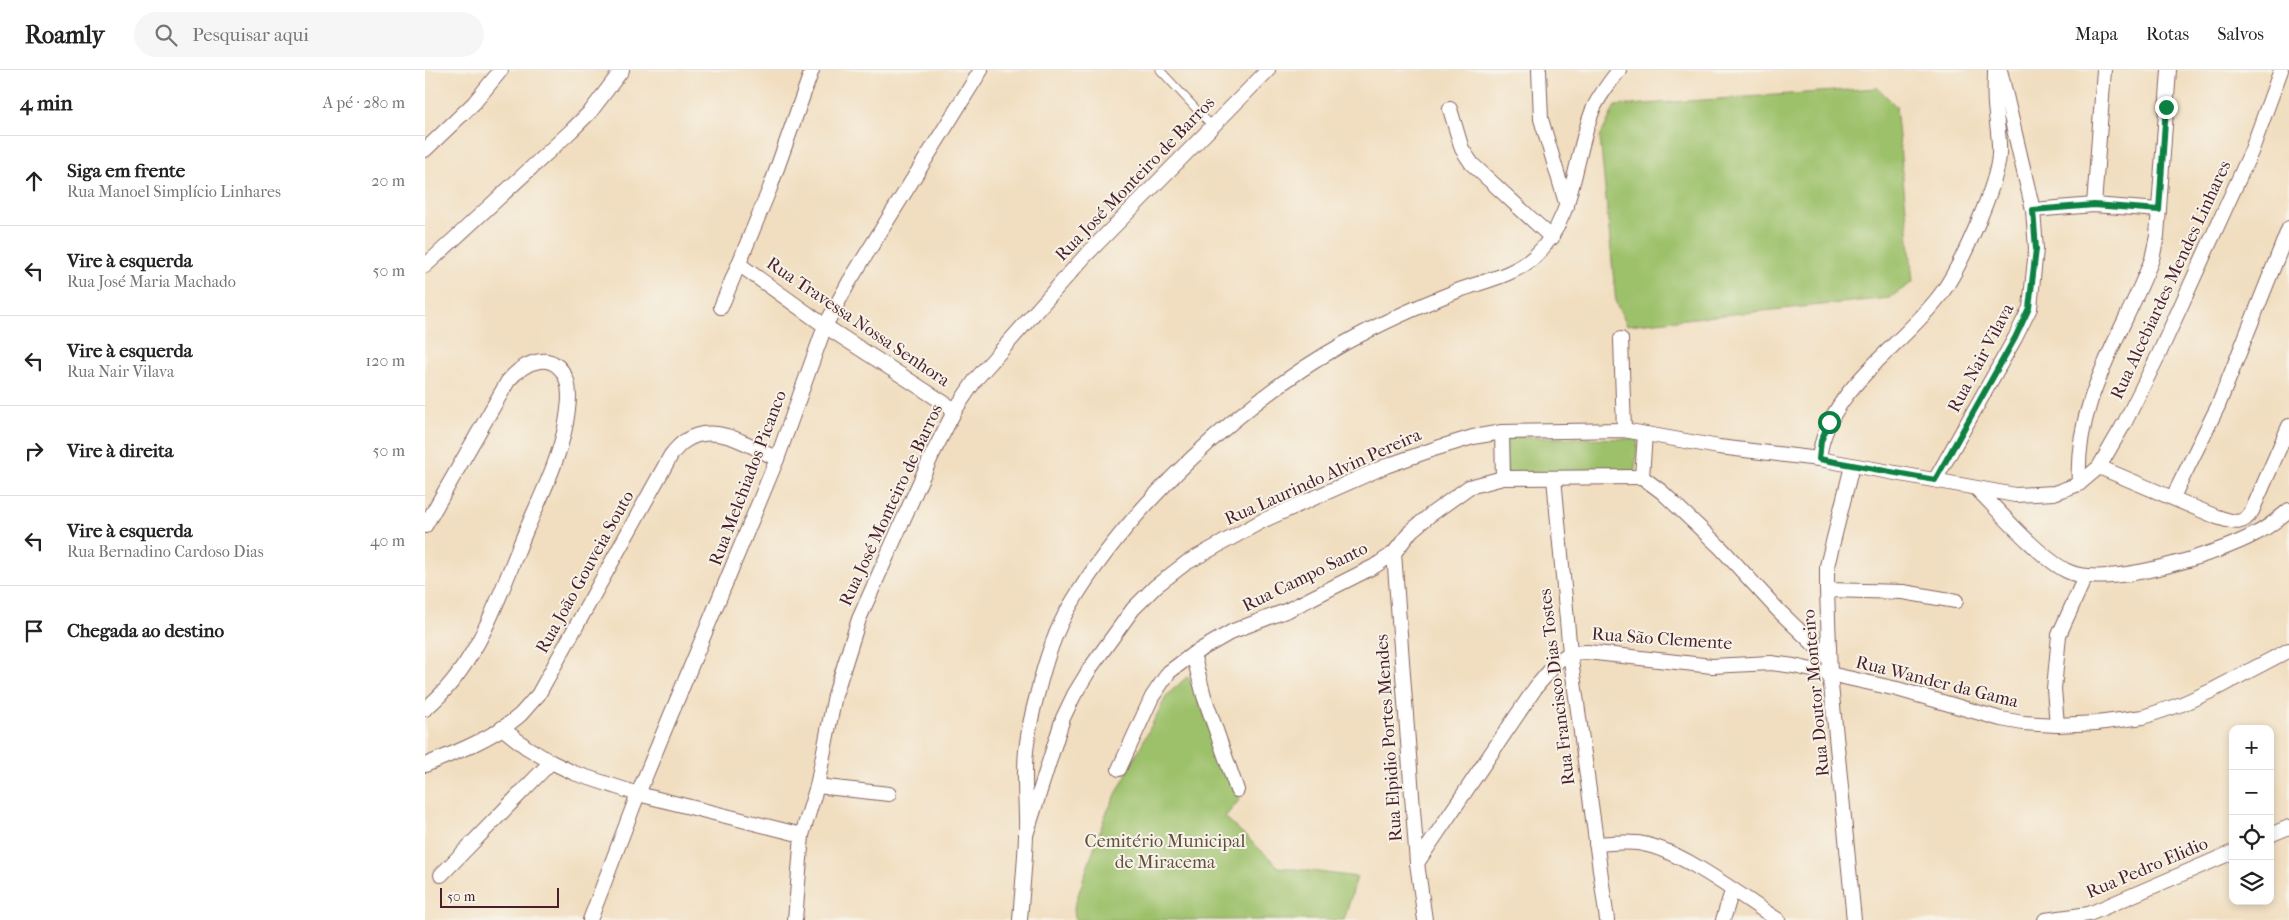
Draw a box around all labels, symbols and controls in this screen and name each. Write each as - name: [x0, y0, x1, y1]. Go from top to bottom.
- search box: [134, 12, 484, 57]
- text: Roamly: [25, 21, 104, 49]
- icon: search: [152, 21, 180, 49]
- text: Pesquisar aqui: [192, 24, 309, 46]
- text: Mapa: [2075, 24, 2118, 45]
- text: Rotas: [2146, 24, 2189, 45]
- text: Salvos: [2217, 24, 2264, 45]
- text: 4 min: [20, 91, 73, 115]
- street label: Rua José Monteiro de Barros: [1051, 92, 1219, 266]
- text: A pé · 280 m: [323, 93, 405, 112]
- route end: [2155, 96, 2178, 119]
- street label: Rua Alcebiardes Mendes Linhares: [2106, 157, 2236, 403]
- text: Siga em frente: [67, 160, 185, 182]
- icon: ahead: [20, 167, 48, 195]
- text: 20 m: [371, 171, 405, 190]
- text: Rua Manoel Simplício Linhares: [67, 182, 281, 201]
- text: Vire à esquerda: [67, 250, 193, 272]
- street label: Rua Travessa Nossa Senhora: [762, 253, 954, 392]
- icon: left: [20, 257, 48, 285]
- text: 50 m: [373, 261, 405, 280]
- text: Rua José Maria Machado: [67, 272, 236, 291]
- street label: Rua Nair Vilava: [1943, 299, 2019, 416]
- text: Vire à esquerda: [67, 340, 193, 362]
- icon: left: [20, 347, 48, 375]
- text: 120 m: [366, 351, 405, 370]
- text: Rua Nair Vilava: [67, 362, 174, 381]
- street label: Rua Melchiados Picanco: [705, 387, 791, 569]
- street label: Rua José Monteiro de Barros: [835, 400, 947, 609]
- route start: [1818, 411, 1841, 434]
- street label: Rua Laurindo Alvin Pereira: [1222, 424, 1425, 530]
- icon: right: [20, 437, 48, 465]
- text: Vire à direita: [67, 440, 174, 462]
- text: 50 m: [373, 441, 405, 460]
- street label: Rua João Gouveia Souto: [532, 487, 638, 657]
- text: Vire à esquerda: [67, 520, 193, 542]
- icon: left: [20, 527, 48, 555]
- text: 40 m: [370, 531, 405, 550]
- street label: Rua Campo Santo: [1239, 538, 1371, 616]
- text: Rua Bernadino Cardoso Dias: [67, 542, 264, 561]
- street label: Rua Francisco Dias Tostes: [1534, 587, 1579, 787]
- street label: Rua Doutor Monteiro: [1798, 609, 1834, 777]
- icon: arrive: [20, 617, 48, 645]
- text: Chegada ao destino: [67, 620, 224, 642]
- street label: Rua São Clemente: [1591, 624, 1733, 654]
- street label: Rua Elpidio Portes Mendes: [1371, 633, 1407, 842]
- street label: Rua Wander da Gama: [1854, 652, 2021, 713]
- map controls: [2229, 725, 2274, 905]
- button: +: [2229, 725, 2274, 770]
- button: −: [2229, 770, 2274, 815]
- button: locate: [2229, 815, 2274, 860]
- park label: Cemitério Municipal de Miracema: [1085, 831, 1245, 873]
- street label: Rua Pedro Elidio: [2083, 833, 2211, 903]
- button: layers: [2229, 860, 2274, 905]
- scale bar: [440, 885, 559, 908]
- text: 50 m: [447, 888, 475, 905]

